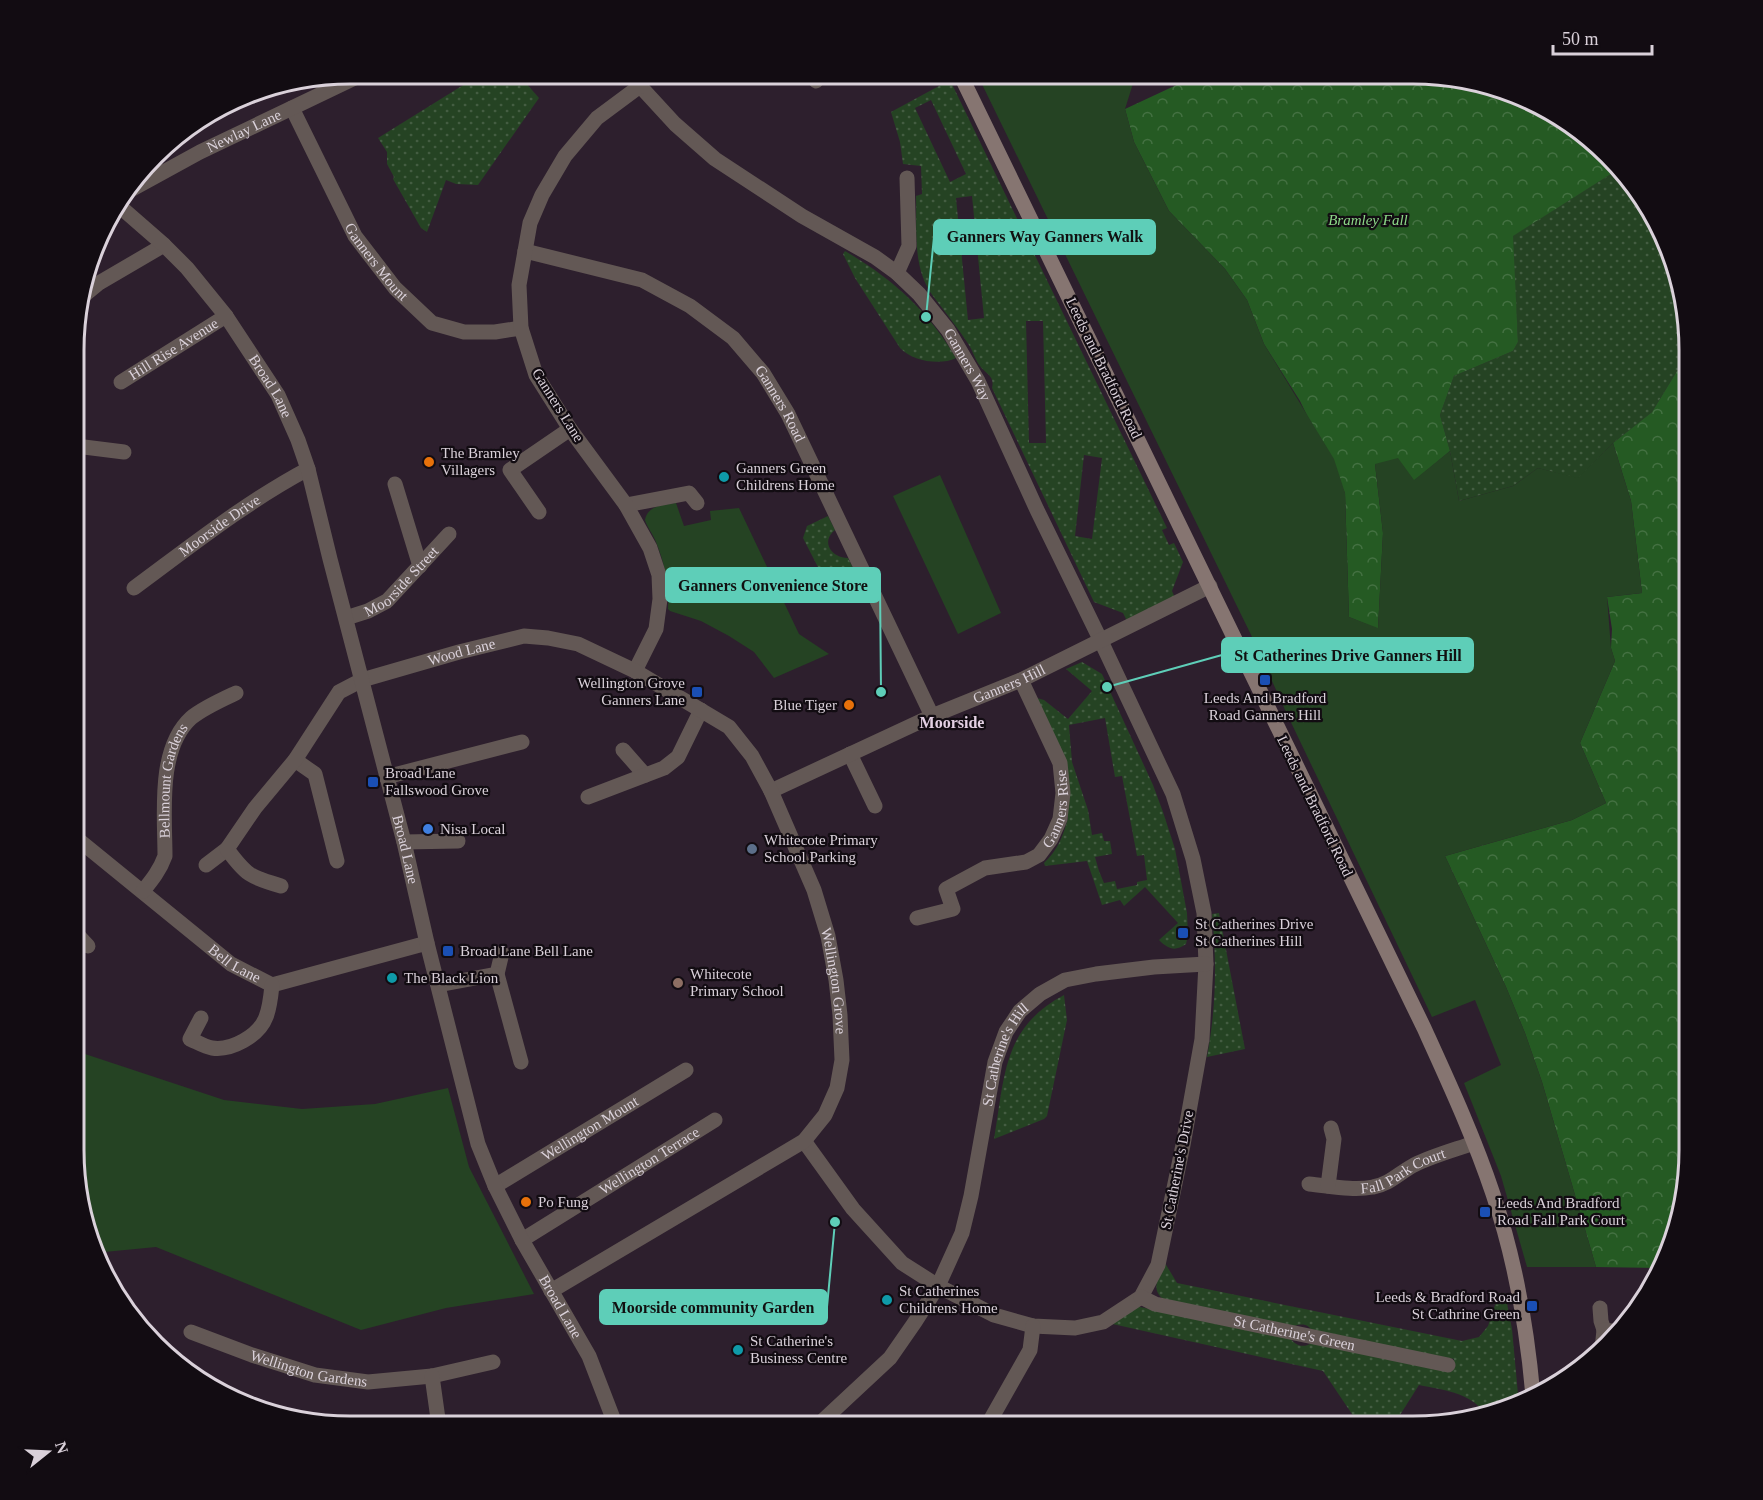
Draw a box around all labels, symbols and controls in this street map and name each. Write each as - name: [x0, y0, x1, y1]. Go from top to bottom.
- scale bar: [1553, 18, 1652, 56]
- text: 50 m: [1562, 29, 1599, 49]
- street label: Newlay Lane: [204, 106, 284, 156]
- park label: Bramley Fall: [1328, 212, 1408, 228]
- street label: Ganners Mount: [342, 220, 412, 304]
- callout: Ganners Way Ganners Walk: [934, 220, 1155, 254]
- text: Ganners Way Ganners Walk: [947, 228, 1143, 246]
- street label: Leeds and Bradford Road: [1063, 295, 1145, 441]
- street label: Hill Rise Avenue: [126, 315, 221, 383]
- street label: Ganners Way: [941, 325, 994, 404]
- street label: Broad Lane: [246, 352, 295, 420]
- street label: Ganners Road: [752, 362, 808, 445]
- street label: Ganners Lane: [529, 365, 587, 445]
- place label: The Bramley Villagers: [441, 445, 520, 478]
- marker: The Bramley Villagers: [422, 455, 436, 469]
- place label: Ganners Green Childrens Home: [736, 460, 835, 493]
- marker: Ganners Green Childrens Home: [717, 470, 731, 484]
- street label: Moorside Drive: [176, 491, 263, 560]
- street label: Moorside Street: [361, 542, 442, 620]
- callout: Ganners Convenience Store: [666, 568, 880, 602]
- text: Ganners Convenience Store: [678, 577, 868, 594]
- street label: Wood Lane: [426, 635, 497, 669]
- callout: St Catherines Drive Ganners Hill: [1222, 638, 1473, 672]
- text: St Catherines Drive Ganners Hill: [1234, 647, 1462, 664]
- street label: Ganners Hill: [971, 661, 1048, 707]
- marker: Leeds And Bradford Road Ganners Hill: [1258, 673, 1272, 687]
- place label: Wellington Grove Ganners Lane: [577, 675, 685, 708]
- marker: Wellington Grove Ganners Lane: [690, 685, 704, 699]
- place label: Leeds And Bradford Road Ganners Hill: [1204, 690, 1327, 723]
- place label: Blue Tiger: [773, 697, 837, 713]
- marker: Blue Tiger: [842, 698, 856, 712]
- district label: Moorside: [920, 714, 984, 731]
- street label: Bellmount Gardens: [156, 720, 191, 838]
- street label: Leeds and Bradford Road: [1274, 733, 1356, 879]
- place label: Broad Lane Fallswood Grove: [385, 765, 489, 798]
- street label: Ganners Rise: [1039, 769, 1071, 851]
- marker: Broad Lane Fallswood Grove: [366, 775, 380, 789]
- street label: Broad Lane: [389, 813, 421, 886]
- place label: Nisa Local: [440, 821, 505, 837]
- marker: Nisa Local: [421, 822, 435, 836]
- place label: Whitecote Primary School Parking: [764, 832, 878, 865]
- marker: Whitecote Primary School Parking: [745, 842, 759, 856]
- place label: St Catherines Drive St Catherines Hill: [1195, 916, 1314, 949]
- street label: Wellington Grove: [818, 926, 849, 1035]
- marker: St Catherines Drive St Catherines Hill: [1176, 926, 1190, 940]
- street label: Bell Lane: [205, 941, 264, 986]
- place label: Broad Lane Bell Lane: [460, 943, 593, 959]
- marker: Broad Lane Bell Lane: [441, 944, 455, 958]
- place label: Whitecote Primary School: [690, 966, 784, 999]
- place label: The Black Lion: [404, 970, 499, 986]
- marker: The Black Lion: [385, 971, 399, 985]
- marker: Whitecote Primary School: [671, 976, 685, 990]
- street label: St Catherine's Hill: [979, 1000, 1031, 1108]
- street label: Wellington Mount: [539, 1093, 642, 1164]
- street label: St Catherine's Drive: [1158, 1109, 1196, 1231]
- street label: Wellington Terrace: [596, 1124, 703, 1198]
- street label: Fall Park Court: [1360, 1145, 1448, 1196]
- place label: Po Fung: [538, 1194, 589, 1210]
- marker: Po Fung: [519, 1195, 533, 1209]
- place label: Leeds And Bradford Road Fall Park Court: [1497, 1195, 1626, 1228]
- marker: Leeds And Bradford Road Fall Park Court: [1478, 1205, 1492, 1219]
- street label: Broad Lane: [536, 1272, 585, 1341]
- place label: St Catherines Childrens Home: [899, 1283, 998, 1316]
- place label: Leeds & Bradford Road St Cathrine Green: [1375, 1289, 1520, 1322]
- callout: Moorside community Garden: [600, 1290, 827, 1324]
- marker: St Catherines Childrens Home: [880, 1293, 894, 1307]
- text: Moorside community Garden: [612, 1299, 814, 1317]
- marker: Leeds & Bradford Road St Cathrine Green: [1525, 1299, 1539, 1313]
- street label: St Catherine's Green: [1232, 1313, 1357, 1354]
- place label: St Catherine's Business Centre: [750, 1333, 847, 1366]
- marker: St Catherine's Business Centre: [731, 1343, 745, 1357]
- street label: Wellington Gardens: [248, 1347, 369, 1390]
- north arrow: [18, 1422, 78, 1482]
- text: N: [52, 1439, 72, 1456]

